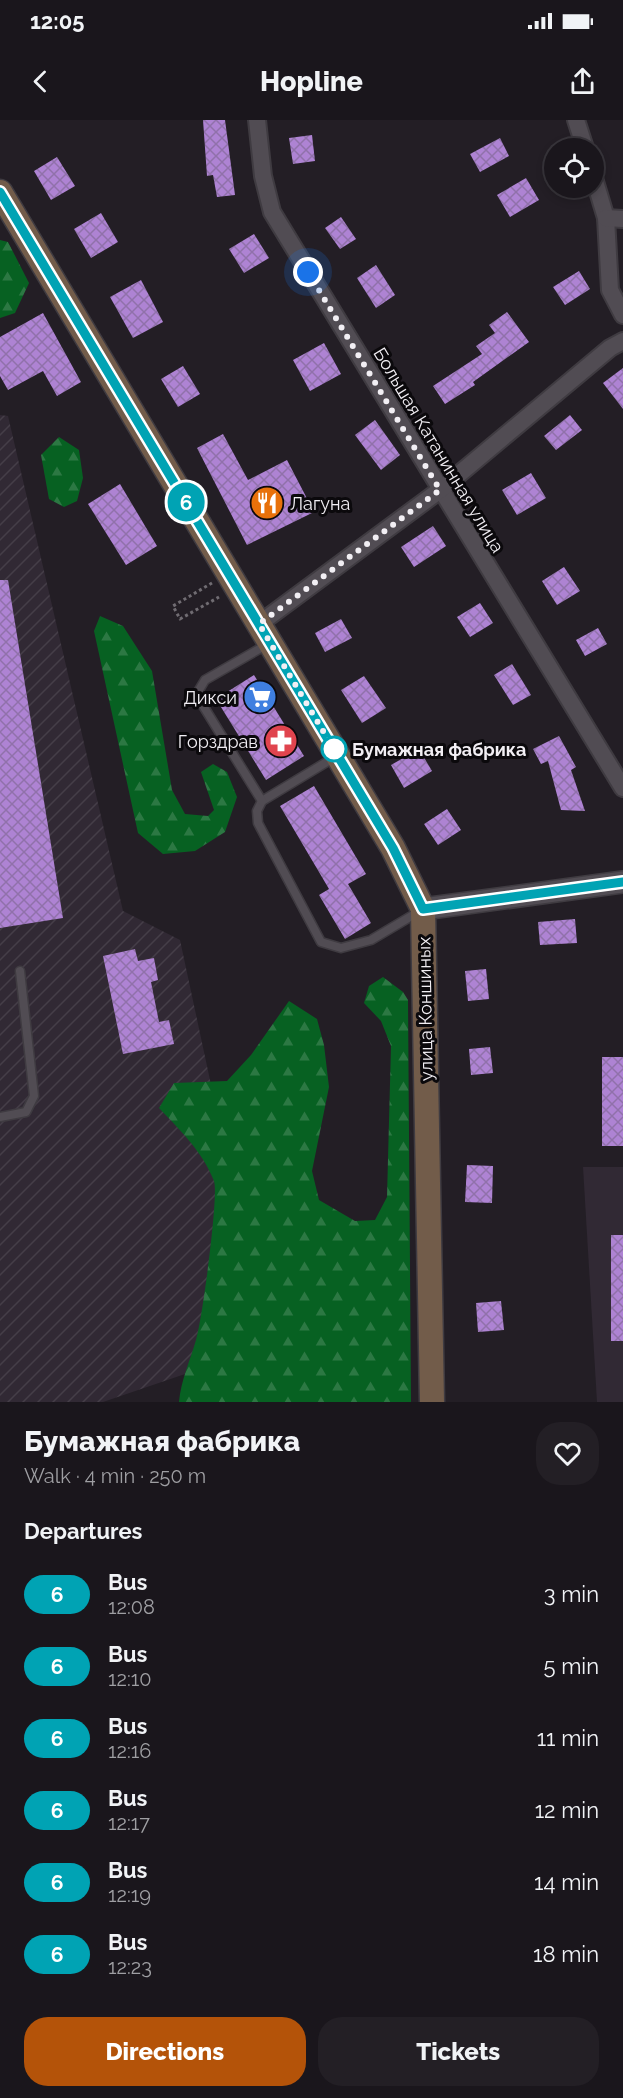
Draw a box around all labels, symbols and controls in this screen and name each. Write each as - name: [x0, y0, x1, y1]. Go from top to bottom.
- text: 12:05: [30, 8, 84, 34]
- icon: back: [24, 65, 57, 98]
- icon: share: [566, 65, 599, 98]
- text: Hopline: [260, 66, 363, 97]
- map controls: [544, 138, 604, 198]
- button: locate: [544, 138, 604, 198]
- your location: [293, 257, 323, 287]
- street label: Большая Катанинная улица: [369, 344, 509, 556]
- line badge: 6: [166, 482, 206, 521]
- restaurant icon: Лагуна: [249, 485, 285, 521]
- text: 6: [180, 490, 192, 515]
- place label: Лагуна: [290, 493, 350, 514]
- supermarket icon: Дикси: [242, 679, 278, 715]
- place label: Дикси: [183, 687, 237, 708]
- pharmacy icon: Горздрав: [263, 723, 299, 759]
- place label: Горздрав: [178, 731, 258, 752]
- marker: Бумажная фабрика: [321, 736, 347, 762]
- place label: Бумажная фабрика: [352, 739, 526, 760]
- street label: улица Коншиных: [413, 937, 437, 1081]
- button: heart: [536, 1422, 599, 1485]
- text: Бумажная фабрика: [24, 1425, 300, 1458]
- text: Walk · 4 min · 250 m: [24, 1464, 206, 1488]
- text: Departures: [24, 1518, 142, 1544]
- text: Bus: [108, 1569, 147, 1595]
- text: 3 min: [544, 1581, 599, 1607]
- text: 6: [51, 1582, 63, 1607]
- text: 12:08: [108, 1595, 155, 1619]
- text: Bus: [108, 1641, 147, 1667]
- text: 5 min: [544, 1653, 599, 1679]
- text: 6: [51, 1654, 63, 1679]
- text: 12:10: [108, 1667, 152, 1691]
- text: Bus: [108, 1713, 147, 1739]
- text: 11 min: [537, 1725, 599, 1751]
- text: 6: [51, 1726, 63, 1751]
- text: 12:16: [108, 1739, 151, 1763]
- text: Bus: [108, 1785, 147, 1811]
- text: 12 min: [535, 1797, 599, 1823]
- text: 6: [51, 1798, 63, 1823]
- text: 12:17: [108, 1811, 150, 1835]
- text: Bus: [108, 1857, 147, 1883]
- text: 14 min: [534, 1869, 599, 1895]
- text: 6: [51, 1870, 63, 1895]
- text: 12:19: [108, 1883, 151, 1907]
- text: Bus: [108, 1929, 147, 1955]
- text: 18 min: [533, 1941, 599, 1967]
- text: 6: [51, 1942, 63, 1967]
- text: 12:23: [108, 1955, 152, 1979]
- button: Directions: [24, 2017, 306, 2086]
- button: Tickets: [318, 2017, 599, 2086]

